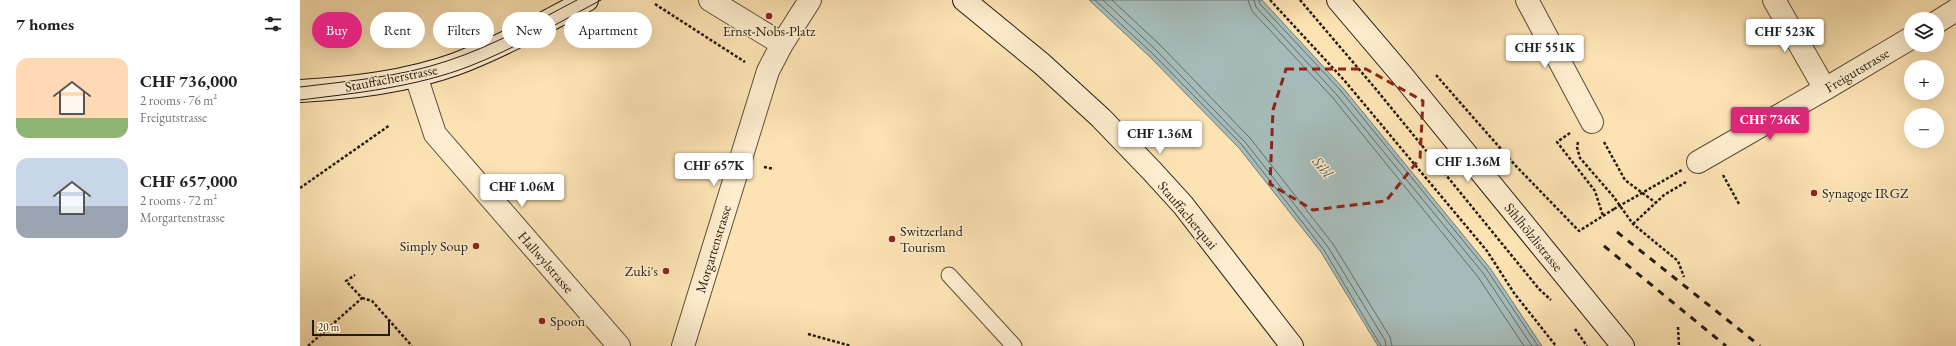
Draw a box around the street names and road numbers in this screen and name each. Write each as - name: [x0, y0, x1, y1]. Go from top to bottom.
- street label: Freigutstrasse: [1821, 43, 1893, 96]
- street label: Stauffacherstrasse: [343, 60, 439, 96]
- street label: Stauffacherquai: [1154, 177, 1222, 253]
- street label: Sihlhölzlistrasse: [1501, 199, 1568, 276]
- street label: Morgartenstrasse: [691, 202, 735, 295]
- street label: Hallwylstrasse: [514, 227, 578, 297]

